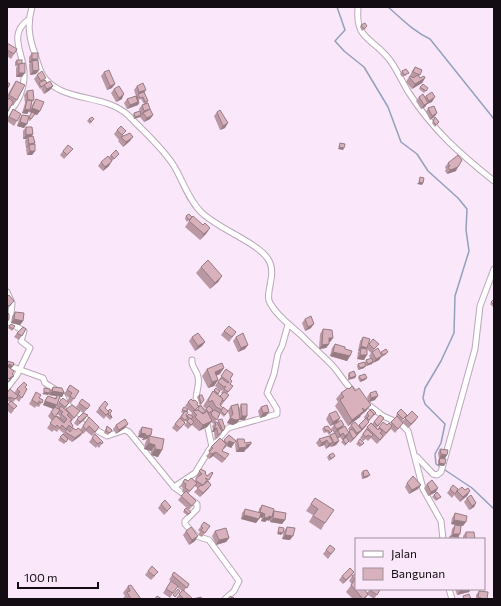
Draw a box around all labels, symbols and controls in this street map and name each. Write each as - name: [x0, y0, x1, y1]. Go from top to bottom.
- legend: [355, 538, 485, 590]
- text: Jalan: [391, 546, 417, 561]
- scale bar: [18, 564, 98, 590]
- text: Bangunan: [391, 566, 445, 580]
- text: 100 m: [24, 570, 58, 584]

